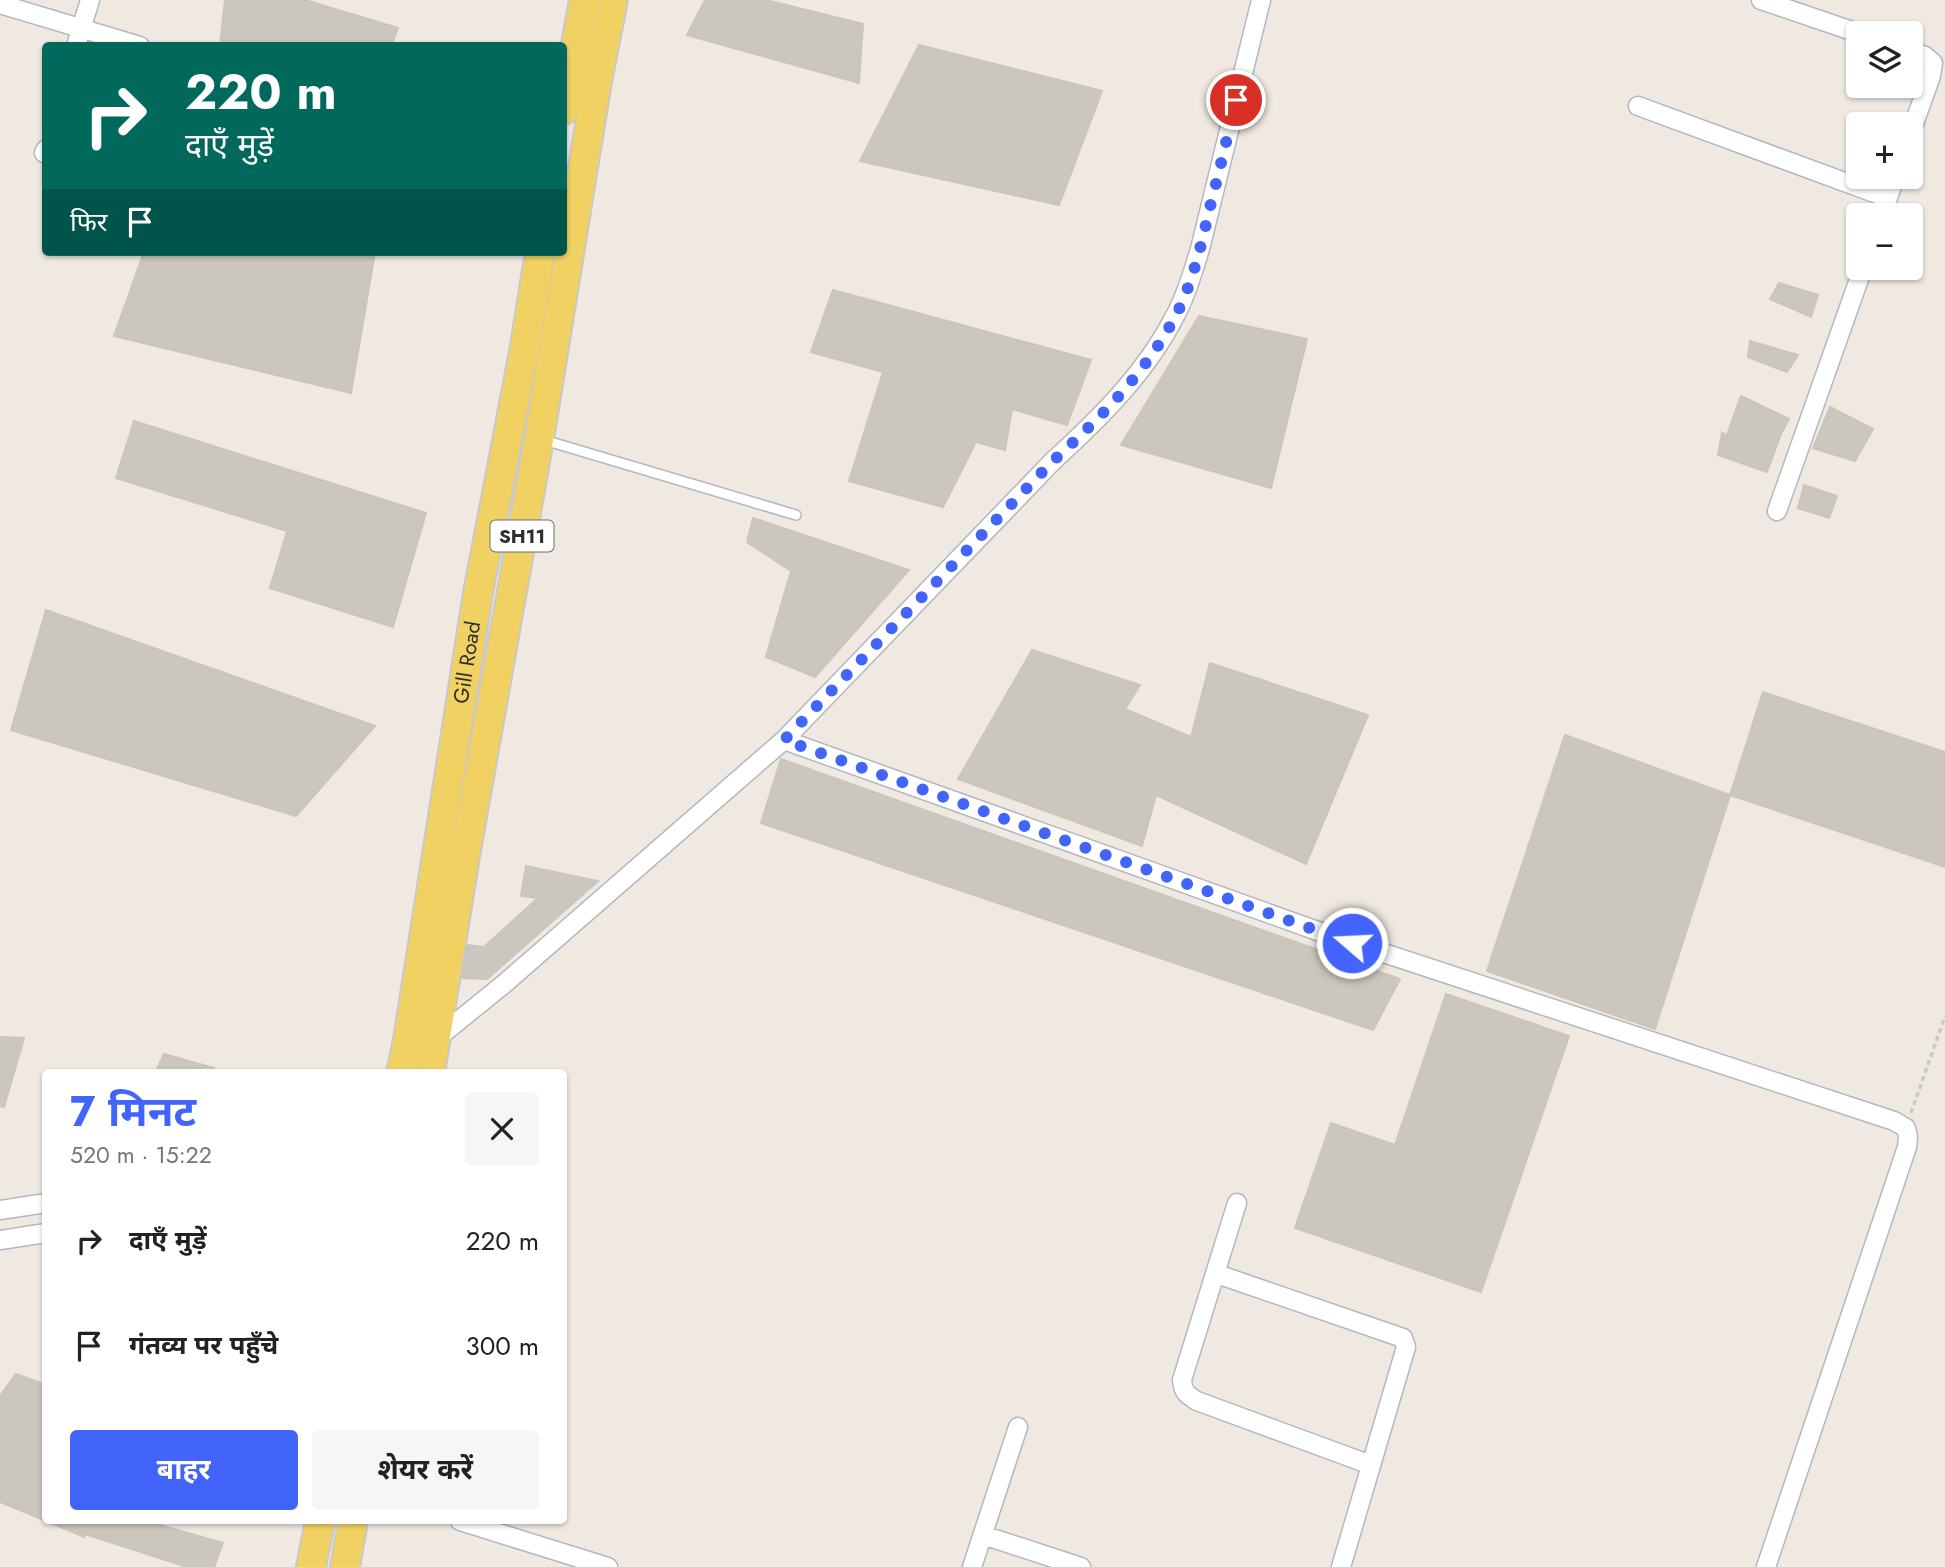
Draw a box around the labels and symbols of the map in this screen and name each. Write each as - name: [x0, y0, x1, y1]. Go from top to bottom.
- pin: [1206, 70, 1266, 130]
- road number: SH11: [490, 520, 554, 552]
- street label: Gill Road: [446, 619, 488, 706]
- position arrow: [1315, 906, 1389, 980]

